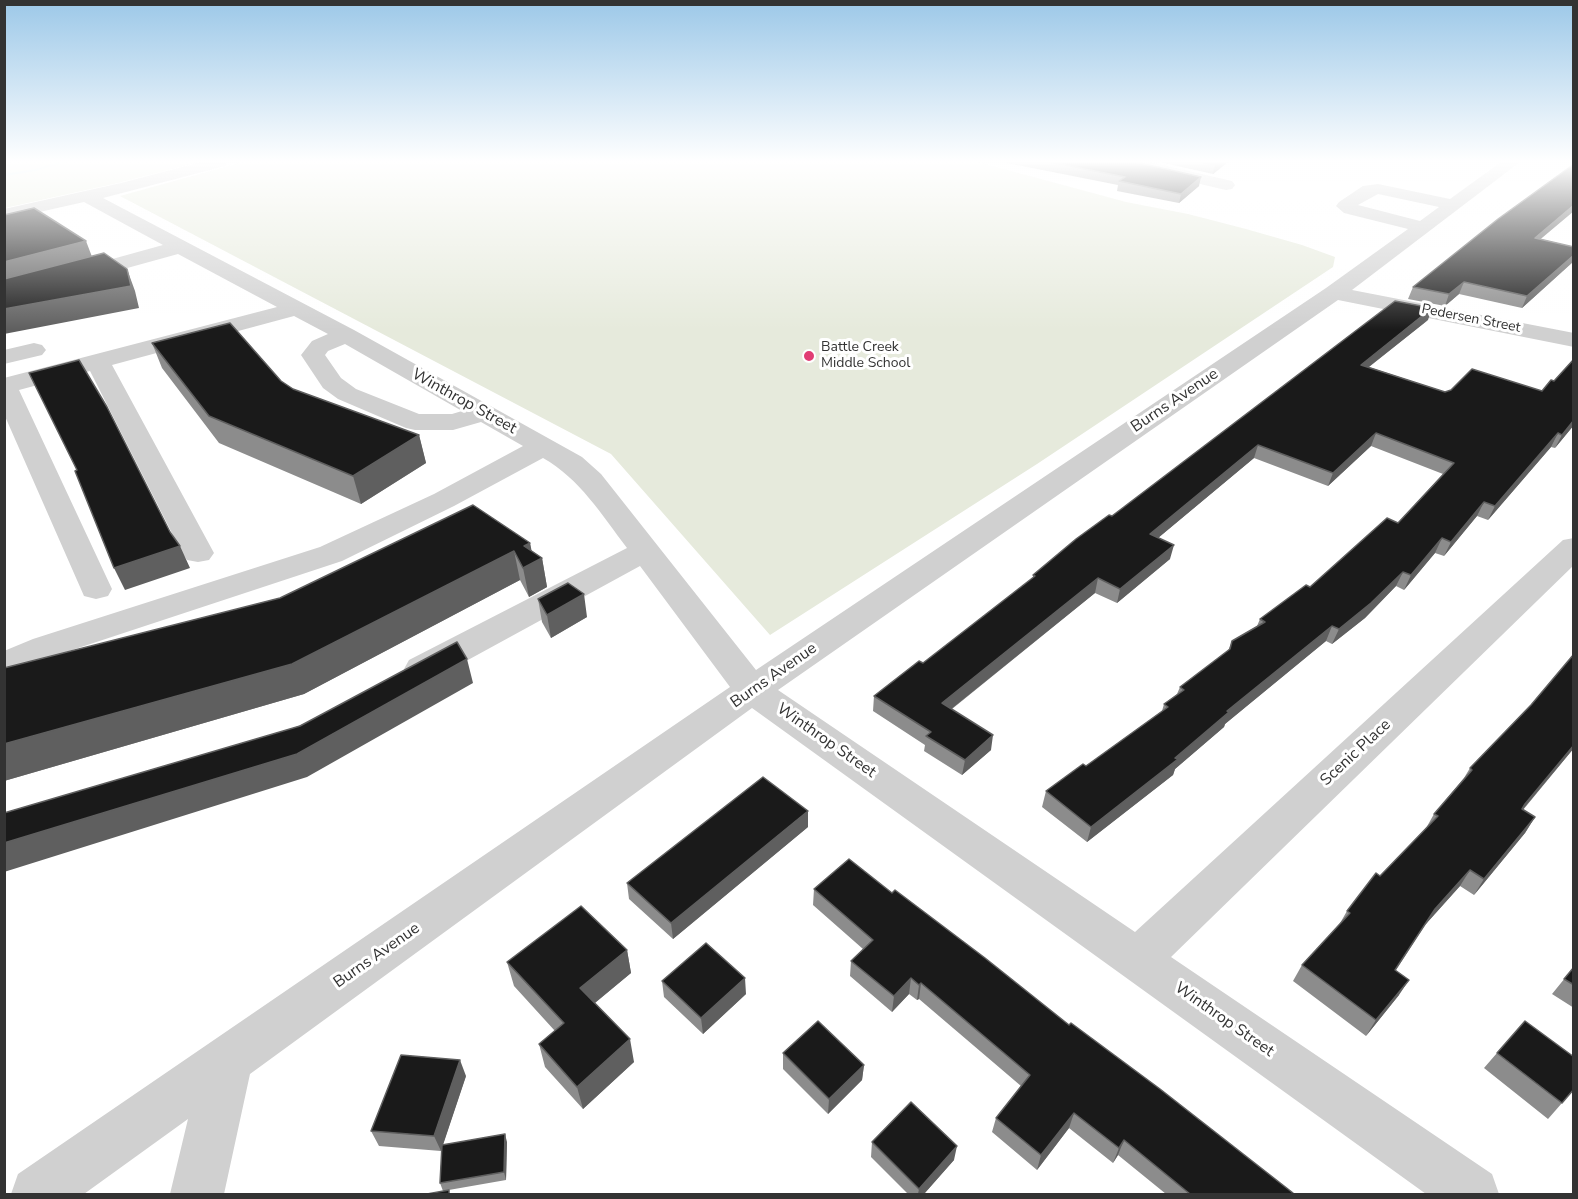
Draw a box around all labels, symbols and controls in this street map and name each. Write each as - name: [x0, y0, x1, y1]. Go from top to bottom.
- street label: Pedersen Street: [1420, 301, 1522, 337]
- place label: Battle Creek Middle School: [821, 340, 910, 372]
- marker: Battle Creek Middle School: [802, 349, 816, 363]
- street label: Winthrop Street: [408, 365, 520, 439]
- street label: Burns Avenue: [1128, 365, 1222, 437]
- street label: Burns Avenue: [727, 639, 821, 713]
- street label: Winthrop Street: [773, 700, 879, 782]
- street label: Scenic Place: [1317, 716, 1395, 790]
- street label: Burns Avenue: [330, 919, 424, 993]
- street label: Winthrop Street: [1171, 979, 1277, 1061]

